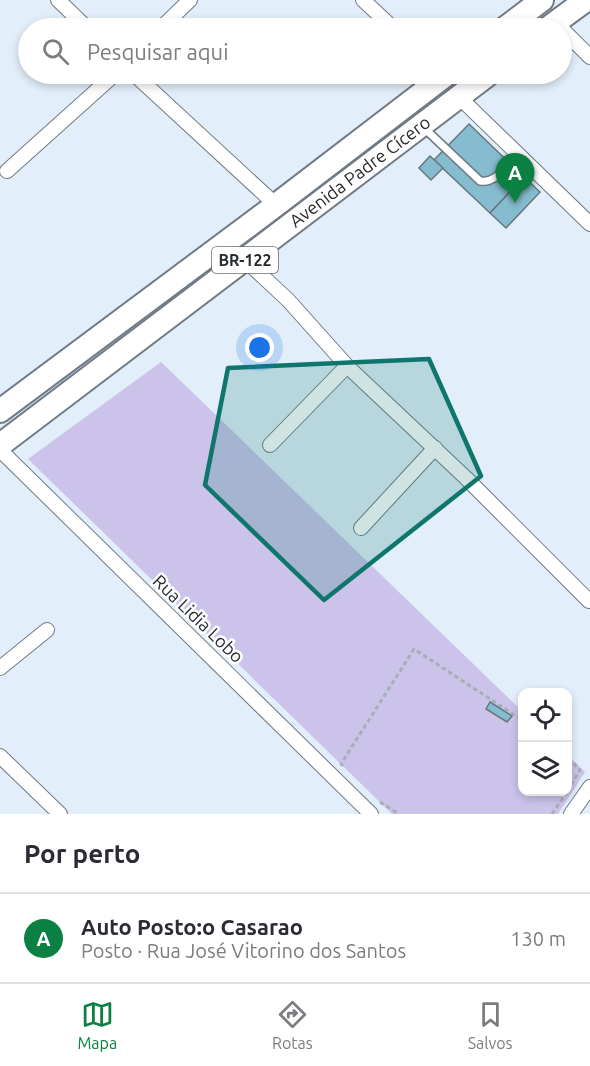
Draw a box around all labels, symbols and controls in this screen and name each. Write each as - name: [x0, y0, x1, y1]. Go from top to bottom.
- search box: [18, 18, 572, 84]
- icon: search: [39, 35, 72, 68]
- text: Pesquisar aqui: [87, 39, 229, 64]
- street label: Avenida Padre Cícero: [285, 111, 434, 231]
- pin: A: [496, 154, 534, 203]
- road number: BR-122: [212, 247, 278, 273]
- your location: [245, 333, 274, 362]
- street label: Rua Lidia Lobo: [150, 570, 248, 666]
- map controls: [518, 688, 572, 796]
- button: locate: [518, 688, 572, 742]
- button: layers: [518, 742, 572, 796]
- text: Por perto: [24, 839, 140, 868]
- text: Auto Posto:o Casarao: [81, 914, 303, 939]
- text: A: [36, 927, 51, 950]
- text: 130 m: [510, 927, 566, 950]
- text: Posto · Rua José Vitorino dos Santos: [81, 939, 406, 962]
- tab: Mapa: [77, 998, 117, 1052]
- tab: Rotas: [272, 998, 313, 1052]
- tab: Salvos: [468, 998, 513, 1052]

